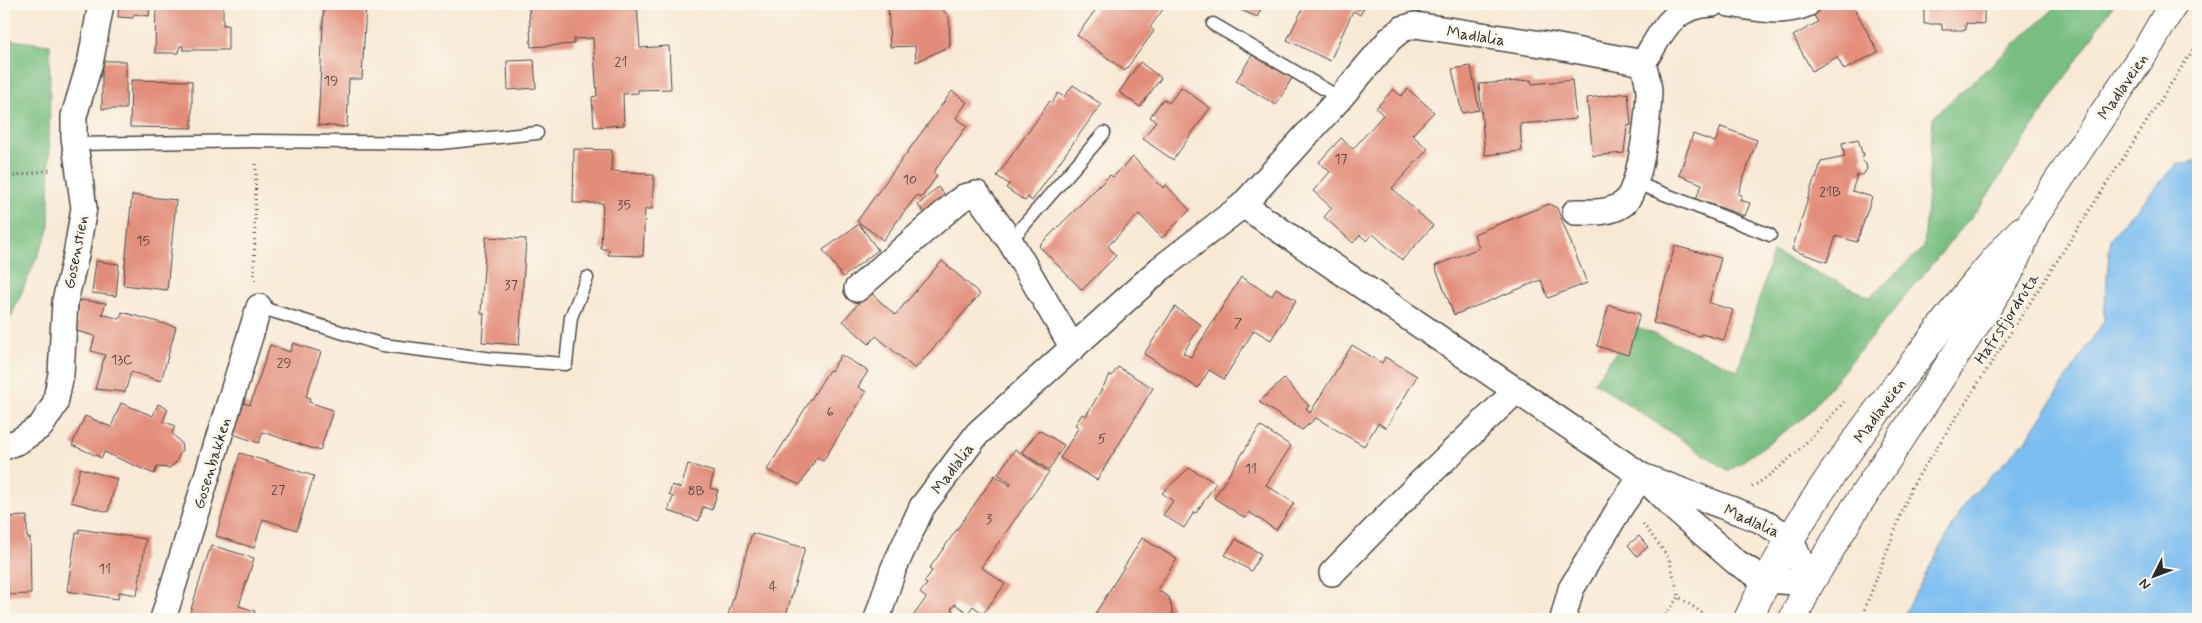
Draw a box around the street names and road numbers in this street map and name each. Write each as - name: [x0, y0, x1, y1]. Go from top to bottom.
- street label: Madlalia: [1445, 22, 1506, 51]
- street label: Madlaveien: [2093, 50, 2153, 124]
- street label: Gosenstien: [59, 214, 94, 291]
- street label: Hafrsfjordruta: [1970, 269, 2045, 368]
- street label: Madlaveien: [1849, 374, 1911, 448]
- street label: Gosenbakken: [189, 415, 236, 512]
- street label: Madlalia: [927, 439, 979, 499]
- street label: Madlalia: [1720, 500, 1783, 543]

